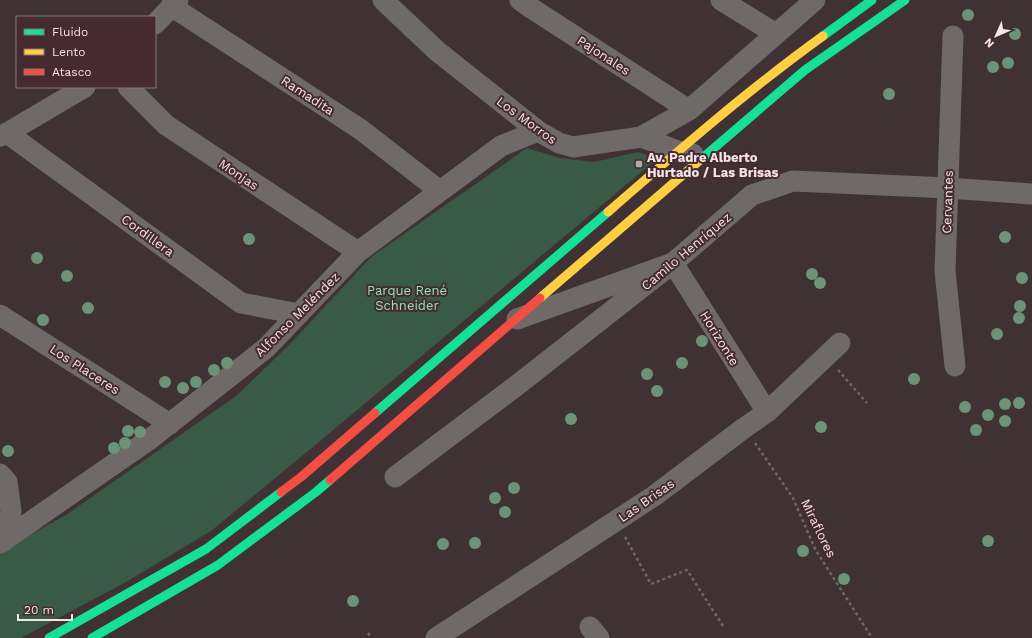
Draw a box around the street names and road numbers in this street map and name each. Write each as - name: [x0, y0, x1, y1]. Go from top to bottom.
- street label: Pajonales: [574, 33, 633, 78]
- street label: Ramadita: [278, 73, 338, 118]
- street label: Los Morros: [494, 94, 560, 147]
- street label: Monjas: [216, 156, 261, 193]
- street label: Cervantes: [939, 170, 956, 234]
- street label: Camilo Henríquez: [638, 209, 734, 293]
- street label: Cordillera: [118, 211, 177, 260]
- street label: Alfonso Meléndez: [252, 269, 343, 360]
- street label: Horizonte: [697, 308, 742, 368]
- street label: Los Placeres: [47, 341, 123, 398]
- street label: Las Brisas: [615, 476, 677, 525]
- street label: Miraflores: [798, 496, 839, 560]

